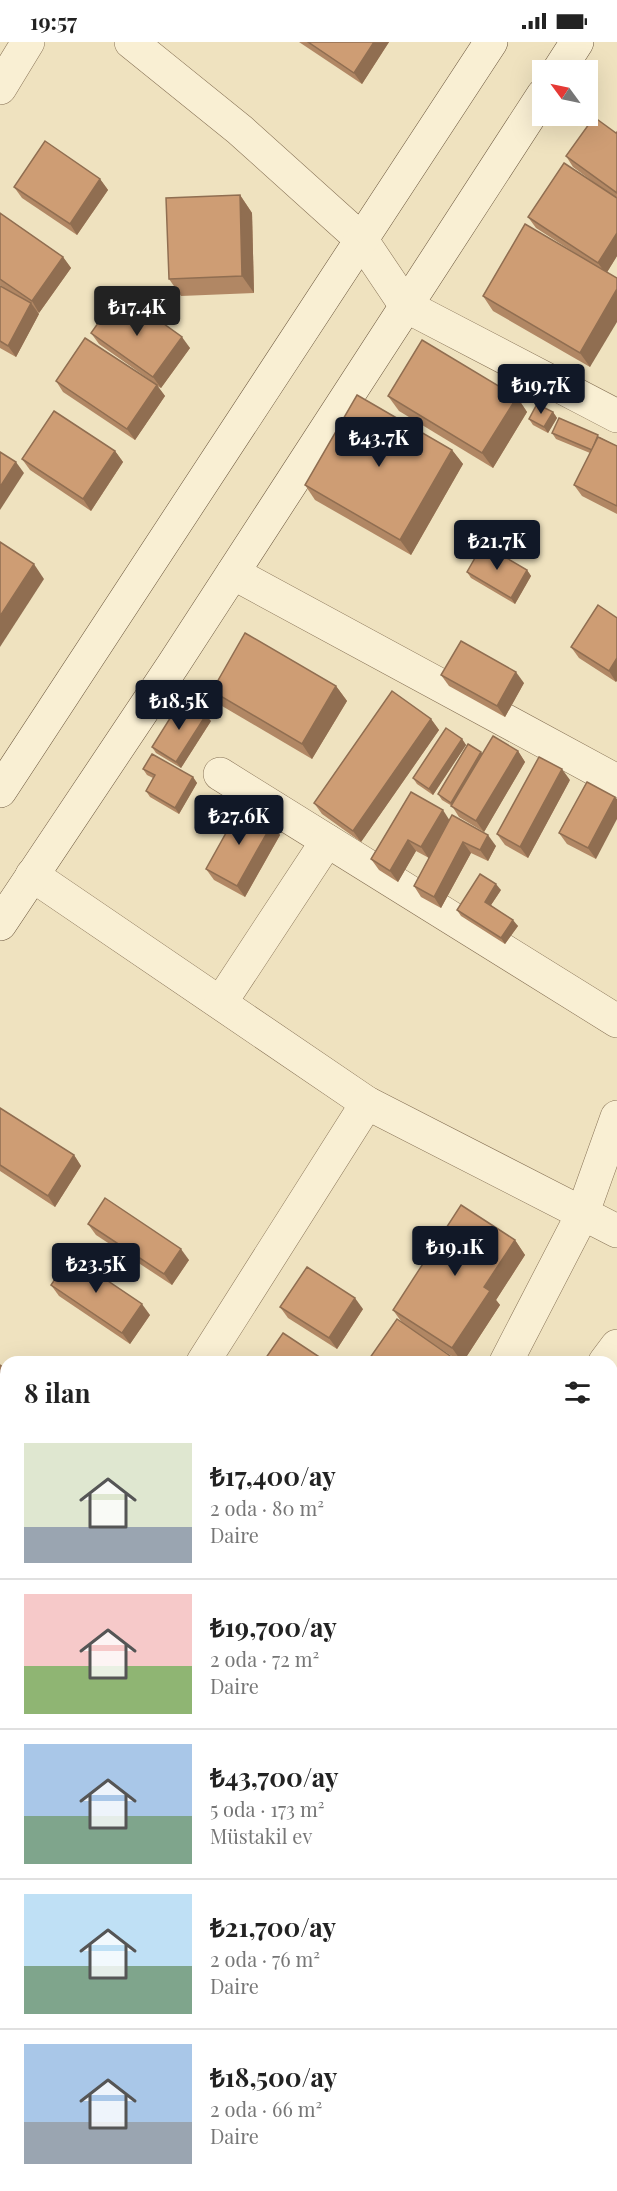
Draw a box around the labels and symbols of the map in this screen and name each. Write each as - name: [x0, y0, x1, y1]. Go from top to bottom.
- north arrow: [532, 60, 598, 126]
- pin: ₺17.4K: [88, 286, 186, 337]
- pin: ₺19.7K: [492, 364, 590, 415]
- pin: ₺43.7K: [330, 417, 428, 468]
- pin: ₺21.7K: [448, 520, 546, 571]
- pin: ₺18.5K: [130, 680, 228, 731]
- pin: ₺27.6K: [190, 795, 288, 846]
- pin: ₺19.1K: [406, 1226, 504, 1277]
- pin: ₺23.5K: [47, 1243, 145, 1294]

